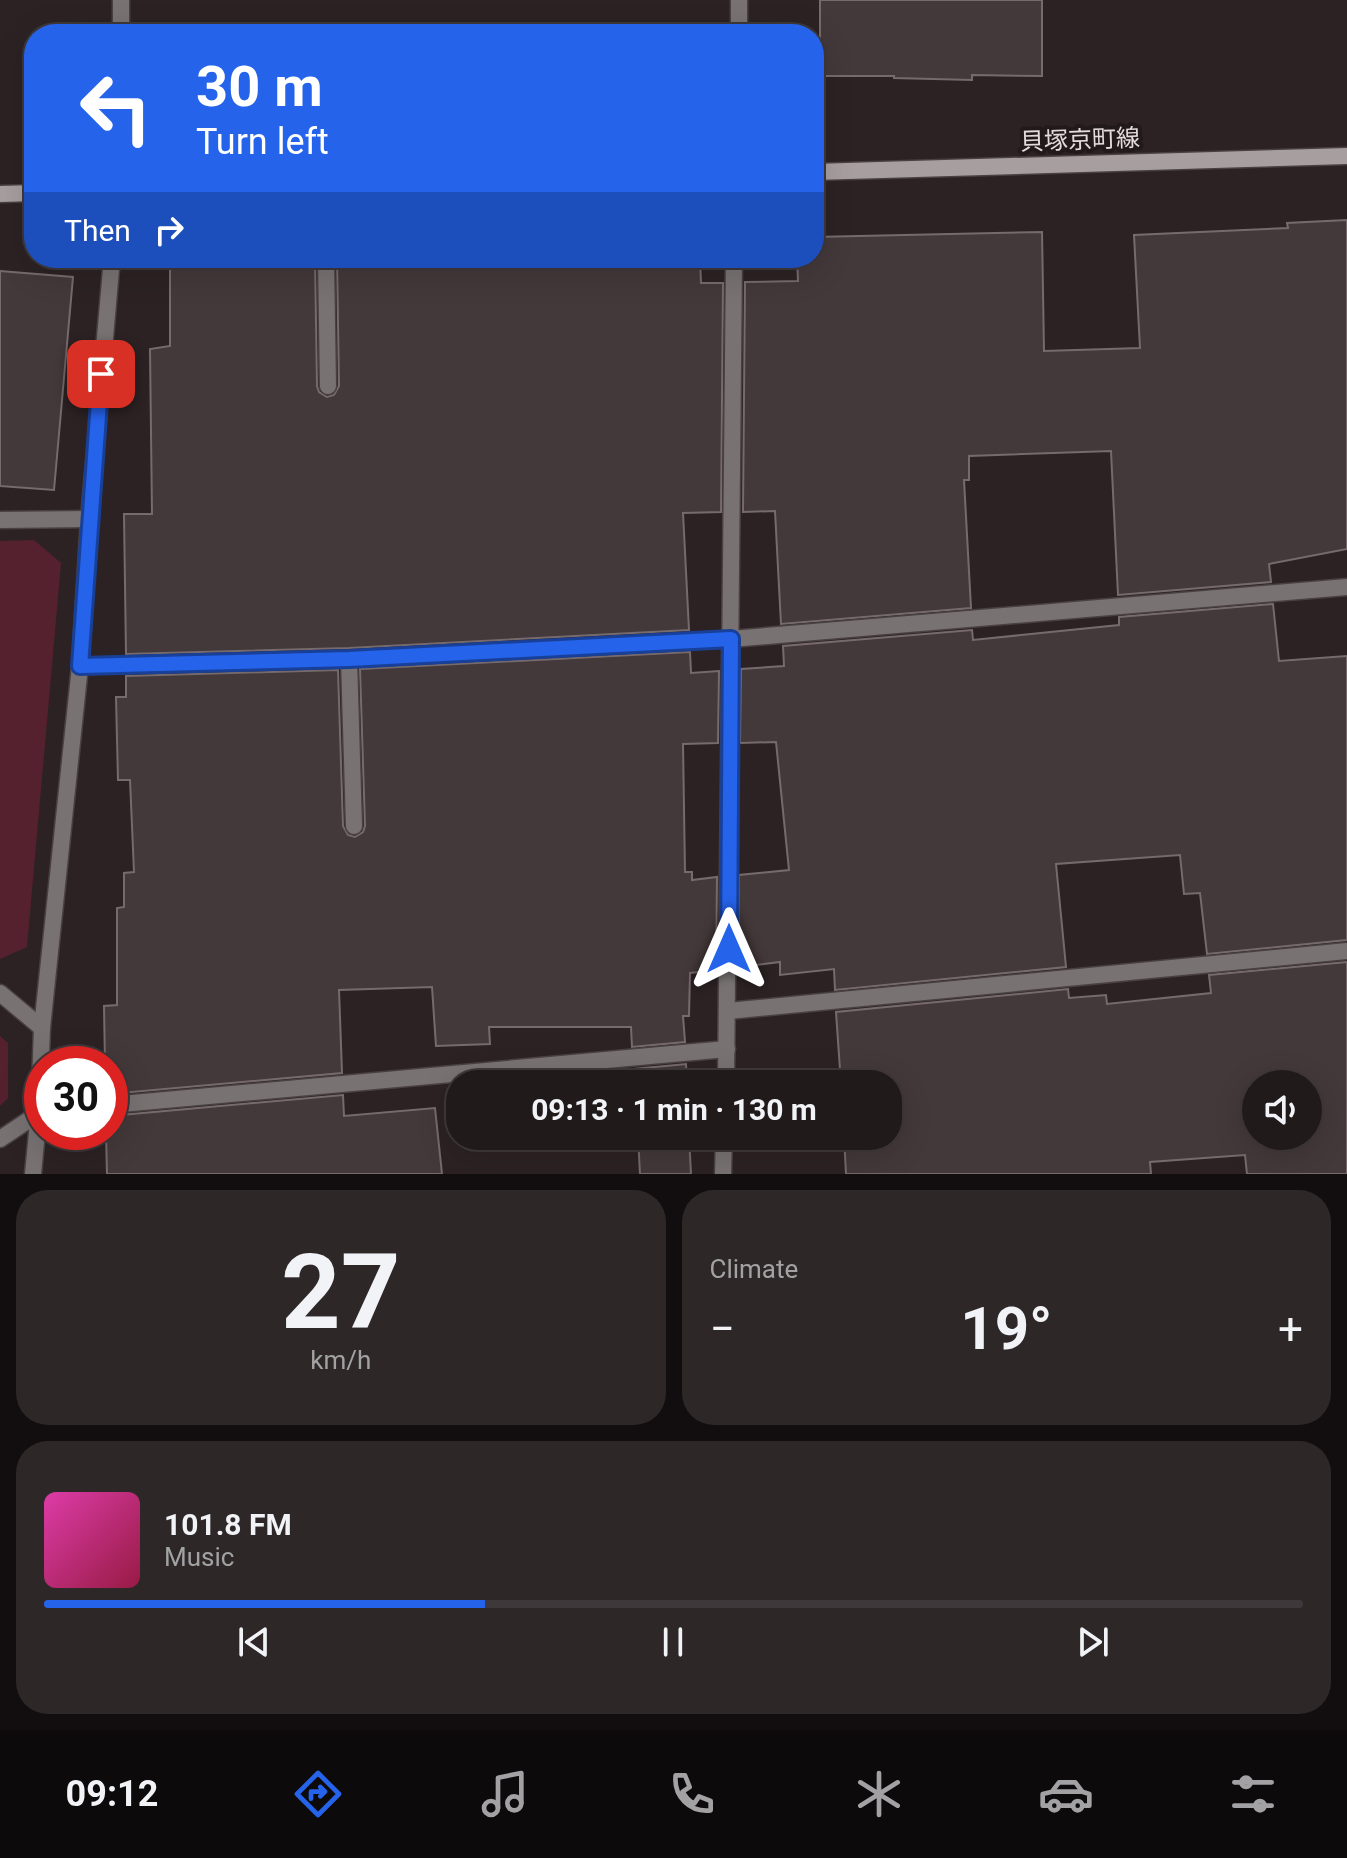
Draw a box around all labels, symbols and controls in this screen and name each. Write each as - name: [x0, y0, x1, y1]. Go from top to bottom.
- text: 30 m: [196, 54, 323, 120]
- icon: left: [64, 56, 168, 160]
- text: Turn left: [196, 121, 329, 163]
- street label: 貝塚京町線: [1020, 124, 1140, 156]
- icon: right: [147, 208, 191, 252]
- text: Then: [64, 213, 131, 248]
- pin: [67, 340, 135, 408]
- icon: arrive: [79, 352, 123, 396]
- position arrow: [687, 907, 771, 991]
- speed limit sign: 30: [24, 1046, 128, 1150]
- map controls: [1242, 1070, 1322, 1150]
- button: sound: [1242, 1070, 1322, 1150]
- text: 09:13 · 1 min · 130 m: [531, 1092, 817, 1127]
- text: 27: [281, 1232, 400, 1353]
- text: Climate: [710, 1254, 798, 1284]
- text: 19°: [960, 1293, 1052, 1364]
- text: −: [710, 1303, 735, 1355]
- text: +: [1278, 1303, 1303, 1355]
- text: km/h: [310, 1345, 371, 1375]
- text: 101.8 FM: [164, 1507, 292, 1542]
- text: Music: [164, 1542, 234, 1572]
- icon: previous: [232, 1620, 276, 1664]
- icon: pause: [651, 1620, 695, 1664]
- icon: next: [1071, 1620, 1115, 1664]
- icon: directions: [290, 1766, 346, 1822]
- icon: music: [477, 1766, 533, 1822]
- icon: phone: [664, 1766, 720, 1822]
- icon: climate: [851, 1766, 907, 1822]
- icon: car: [1038, 1766, 1094, 1822]
- icon: filters: [1225, 1766, 1281, 1822]
- text: 09:12: [66, 1773, 158, 1815]

